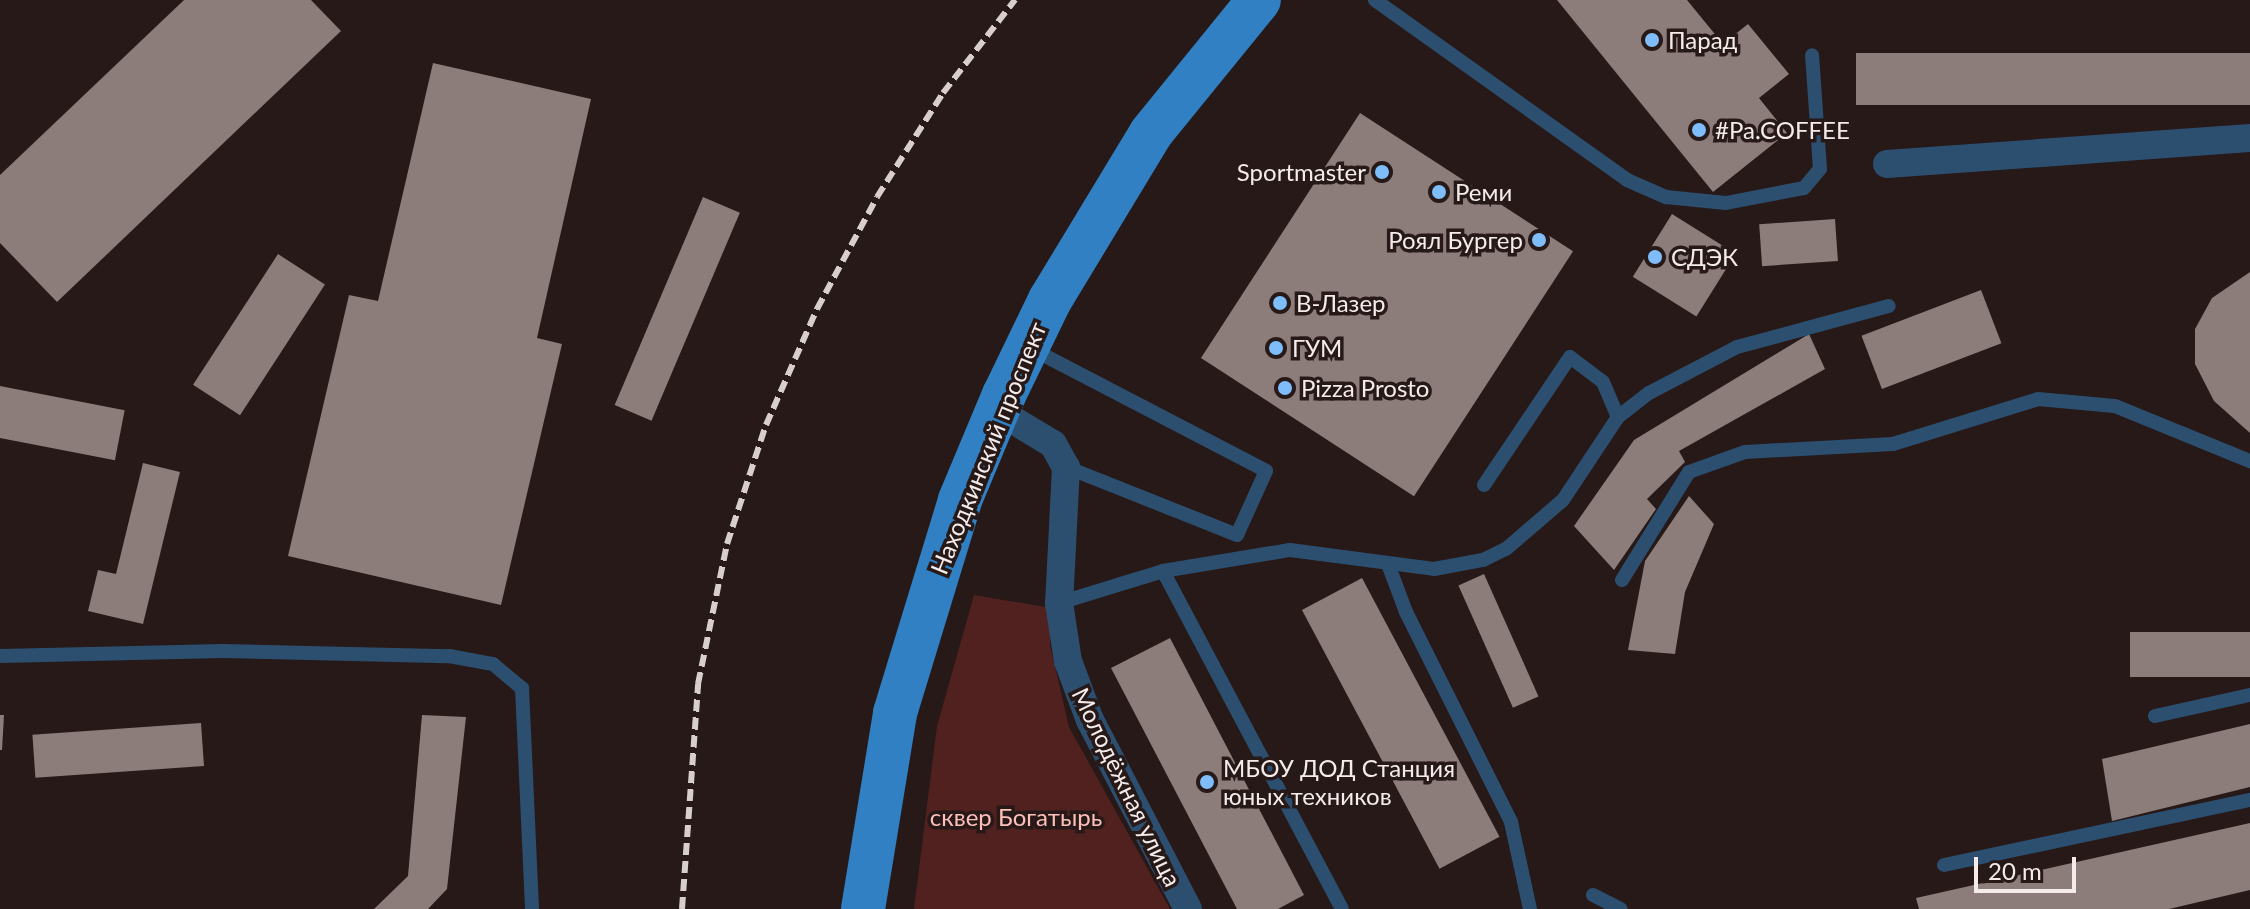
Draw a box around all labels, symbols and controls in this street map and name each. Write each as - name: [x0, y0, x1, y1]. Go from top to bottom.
- place label: Парад: [1668, 26, 1737, 54]
- marker: Парад: [1643, 31, 1661, 49]
- place label: #Pa.COFFEE: [1715, 116, 1850, 144]
- marker: #Pa.COFFEE: [1690, 121, 1708, 139]
- place label: Sportmaster: [1237, 158, 1366, 186]
- marker: Sportmaster: [1373, 163, 1391, 181]
- place label: Реми: [1455, 178, 1512, 206]
- marker: Реми: [1430, 183, 1448, 201]
- place label: Роял Бургер: [1388, 226, 1523, 254]
- marker: Роял Бургер: [1530, 231, 1548, 249]
- place label: СДЭК: [1671, 243, 1738, 271]
- marker: СДЭК: [1646, 248, 1664, 266]
- place label: В-Лазер: [1296, 289, 1386, 317]
- marker: В-Лазер: [1271, 294, 1289, 312]
- street label: Находкинский проспект: [924, 318, 1052, 578]
- place label: ГУМ: [1292, 334, 1342, 362]
- marker: ГУМ: [1267, 339, 1285, 357]
- place label: Pizza Prosto: [1301, 374, 1429, 402]
- marker: Pizza Prosto: [1276, 379, 1294, 397]
- street label: Молодёжная улица: [1066, 683, 1188, 891]
- place label: МБОУ ДОД Станция юных техников: [1223, 754, 1455, 810]
- marker: МБОУ ДОД Станция юных техников: [1198, 773, 1216, 791]
- park label: сквер Богатырь: [930, 803, 1102, 831]
- scale bar: [1978, 841, 2080, 891]
- text: 20 m: [1988, 856, 2042, 885]

